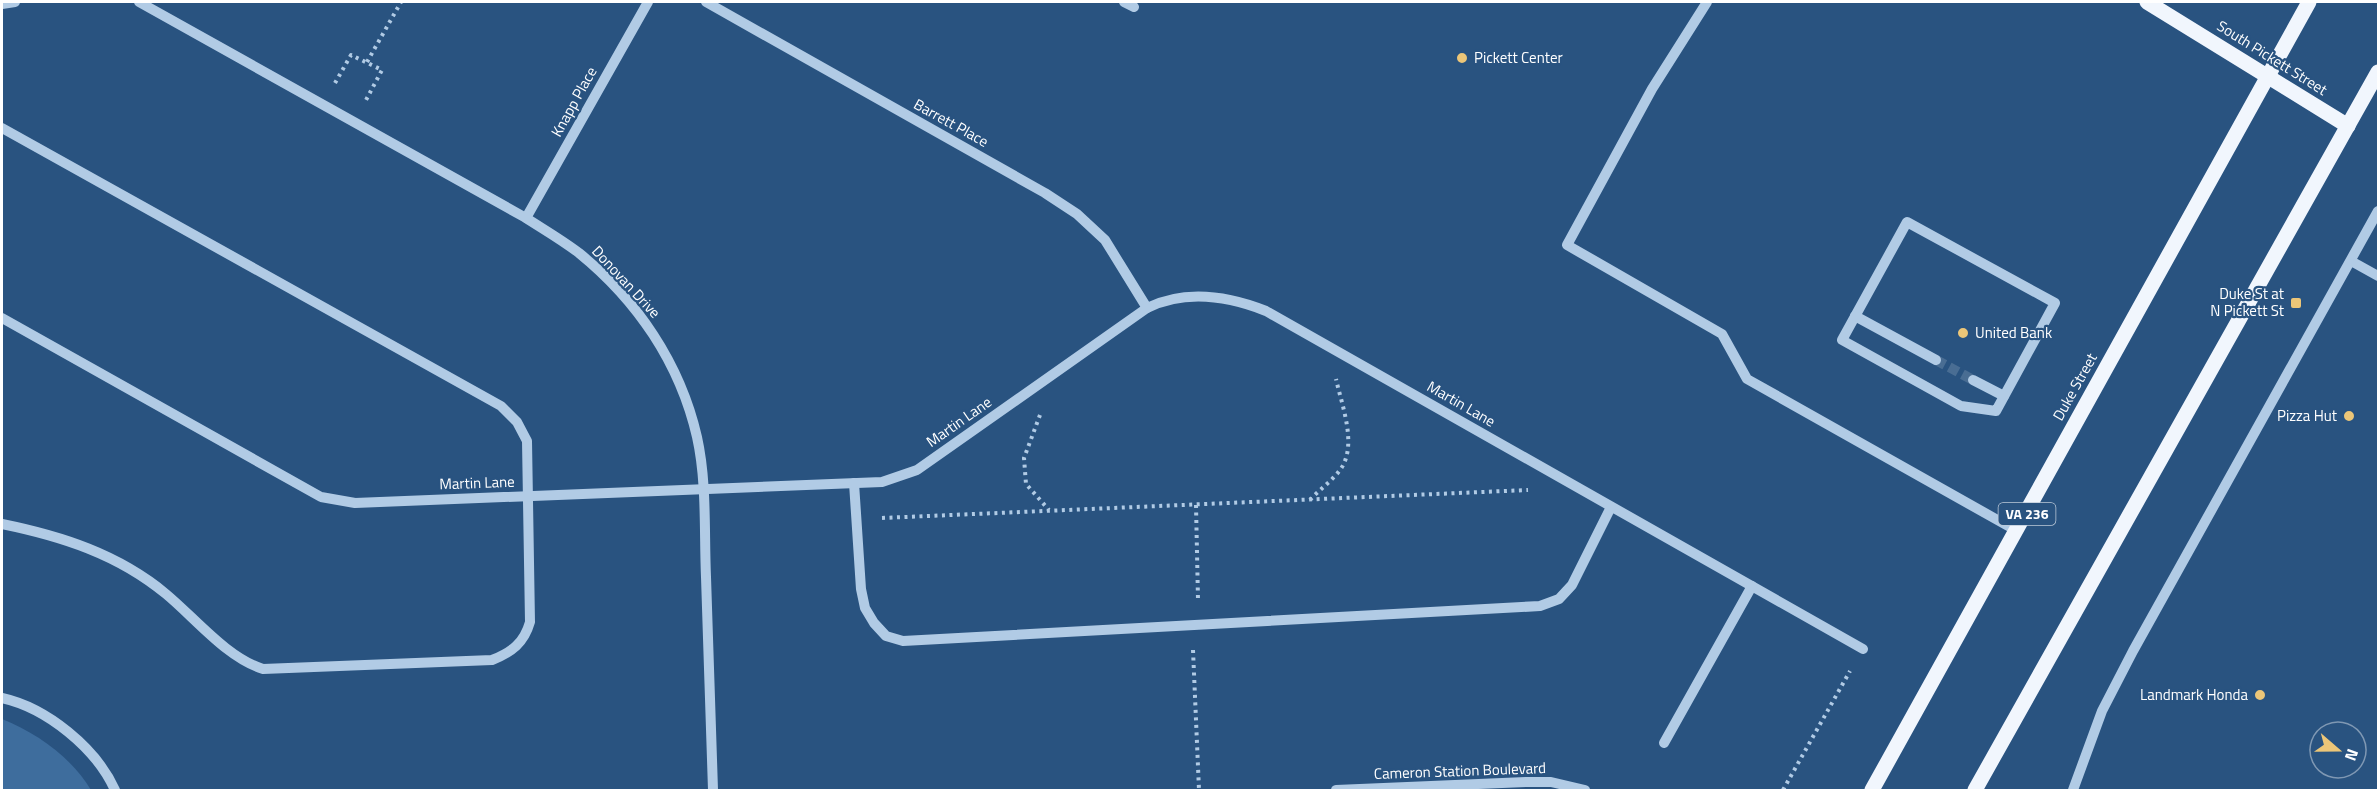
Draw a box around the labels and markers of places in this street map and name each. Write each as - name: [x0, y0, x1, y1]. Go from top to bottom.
- place label: Pickett Center: [1474, 46, 1563, 69]
- marker: Pickett Center: [1455, 51, 1469, 65]
- place label: Duke St at N Pickett St: [2210, 282, 2285, 322]
- marker: Duke St at N Pickett St: [2289, 296, 2303, 310]
- place label: United Bank: [1975, 321, 2052, 344]
- marker: United Bank: [1956, 326, 1970, 340]
- place label: Pizza Hut: [2277, 404, 2338, 427]
- marker: Pizza Hut: [2342, 409, 2356, 423]
- place label: Landmark Honda: [2140, 683, 2248, 706]
- marker: Landmark Honda: [2253, 688, 2267, 702]

